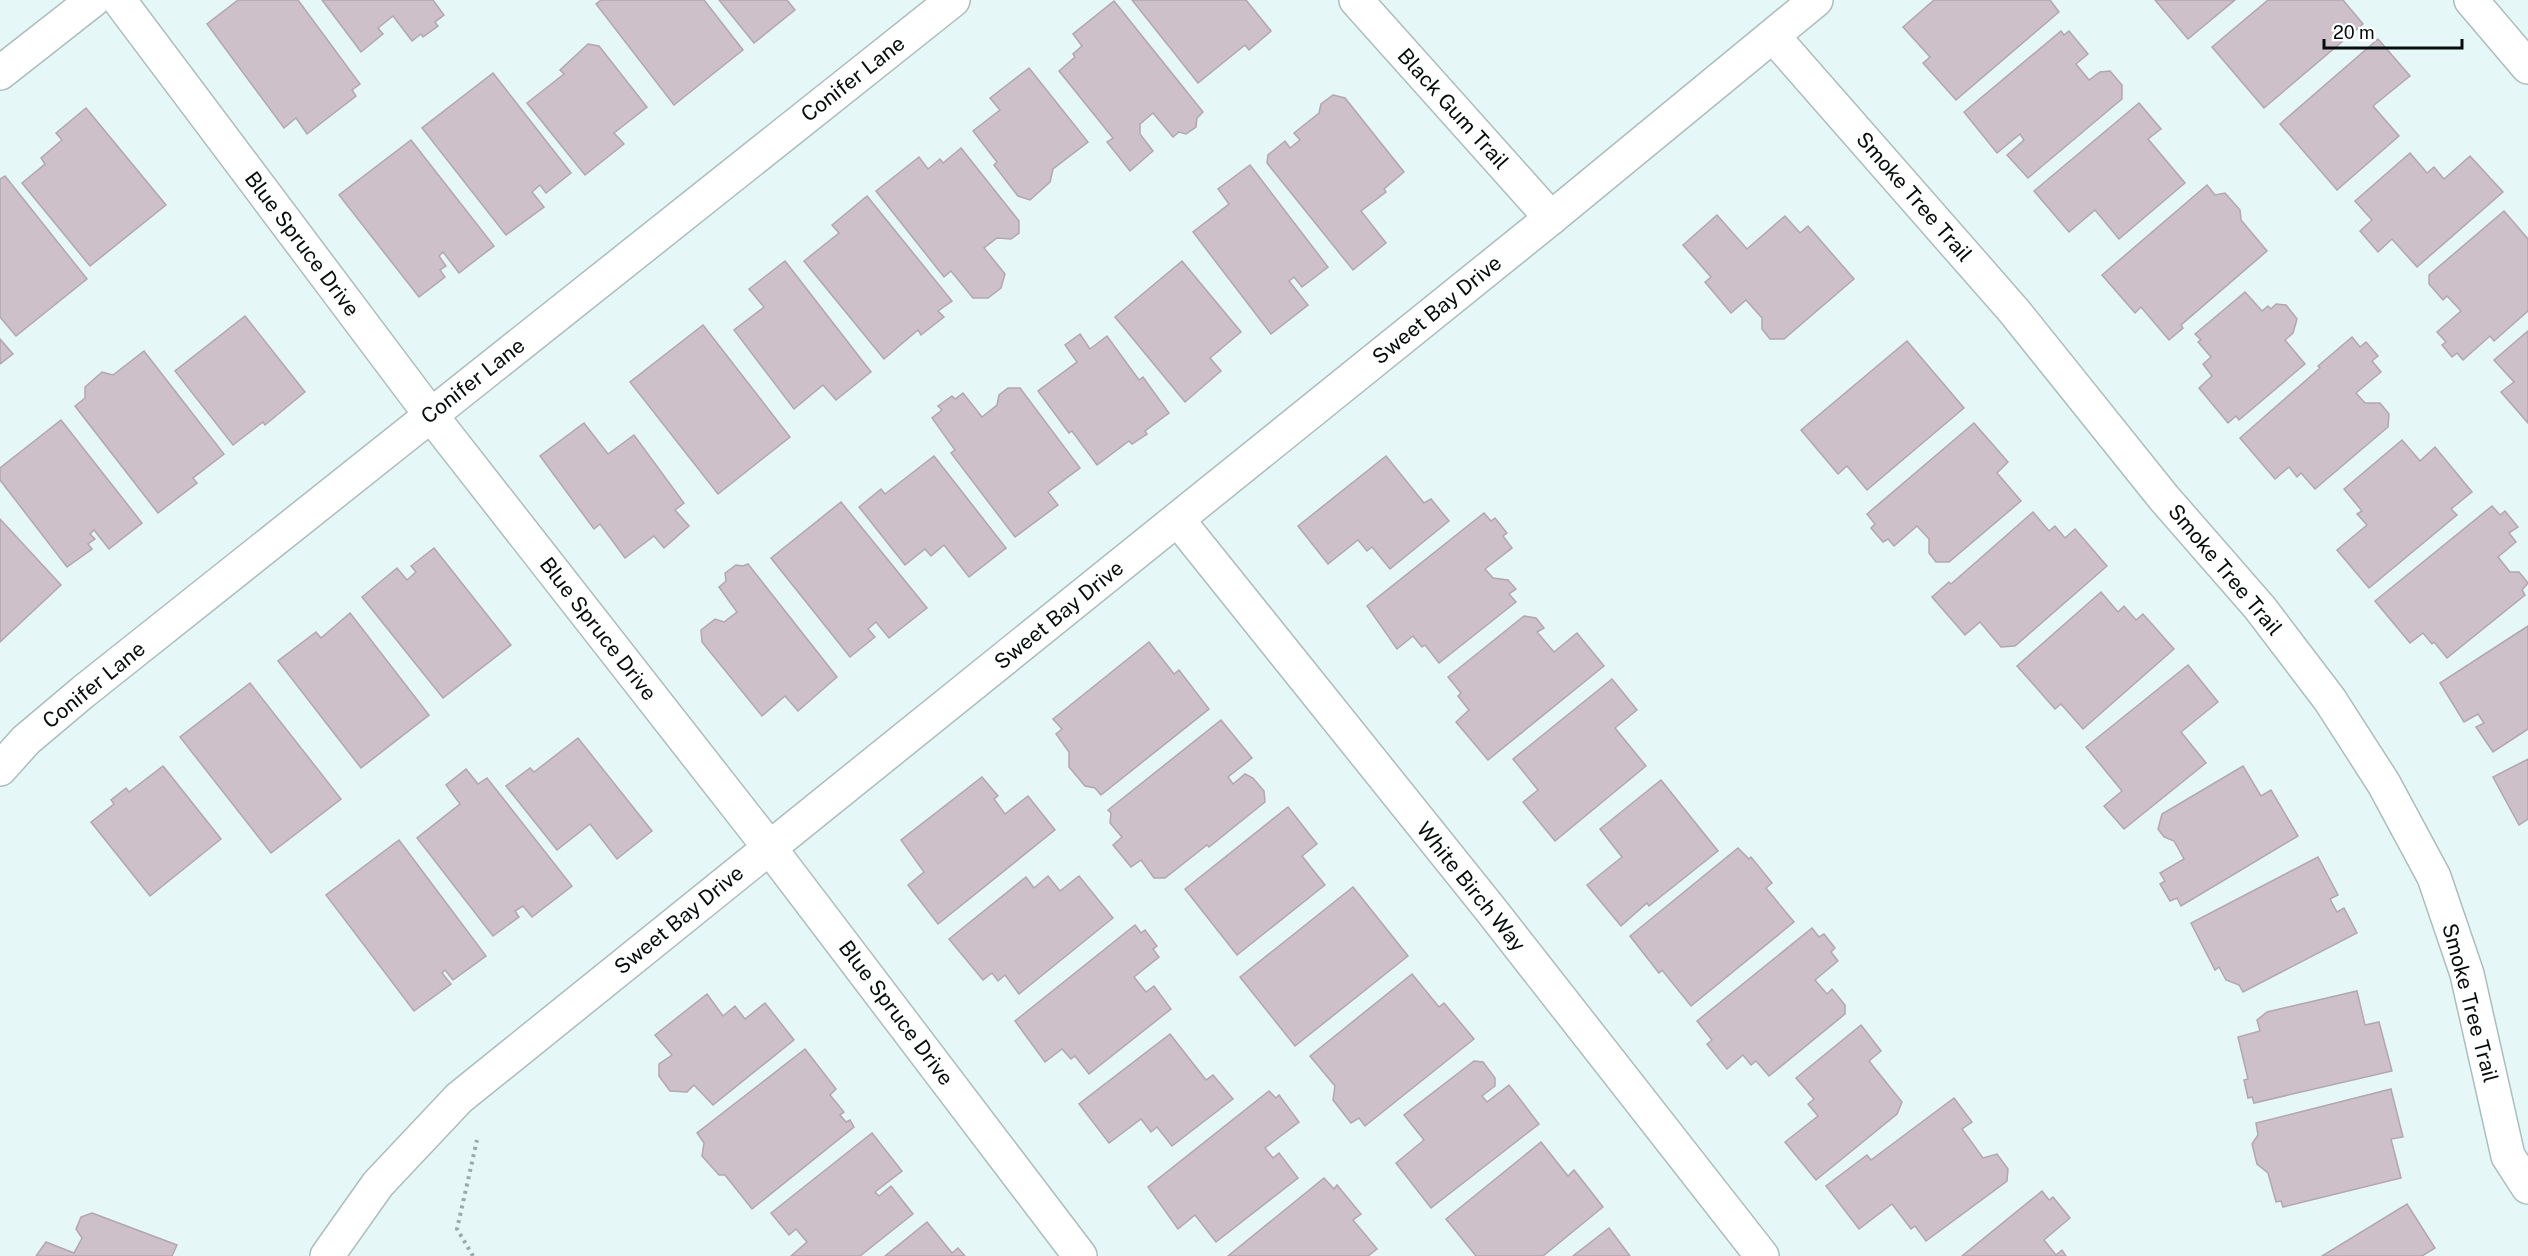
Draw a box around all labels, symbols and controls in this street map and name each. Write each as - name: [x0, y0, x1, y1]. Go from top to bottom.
- scale bar: [2324, 12, 2462, 50]
- text: 20 m: [2333, 22, 2375, 43]
- street label: Conifer Lane: [796, 30, 909, 127]
- street label: Black Gum Trail: [1393, 43, 1514, 174]
- street label: Smoke Tree Trail: [1851, 127, 1978, 267]
- street label: Blue Spruce Drive: [240, 166, 365, 321]
- street label: Sweet Bay Drive: [1367, 250, 1506, 369]
- street label: Conifer Lane: [416, 332, 529, 429]
- street label: Smoke Tree Trail: [2163, 499, 2288, 640]
- street label: Blue Spruce Drive: [535, 552, 662, 705]
- street label: Sweet Bay Drive: [989, 555, 1128, 674]
- street label: Conifer Lane: [37, 636, 150, 733]
- street label: White Birch Way: [1412, 817, 1531, 956]
- street label: Sweet Bay Drive: [609, 860, 748, 979]
- street label: Smoke Tree Trail: [2437, 921, 2504, 1085]
- street label: Blue Spruce Drive: [834, 935, 959, 1090]

